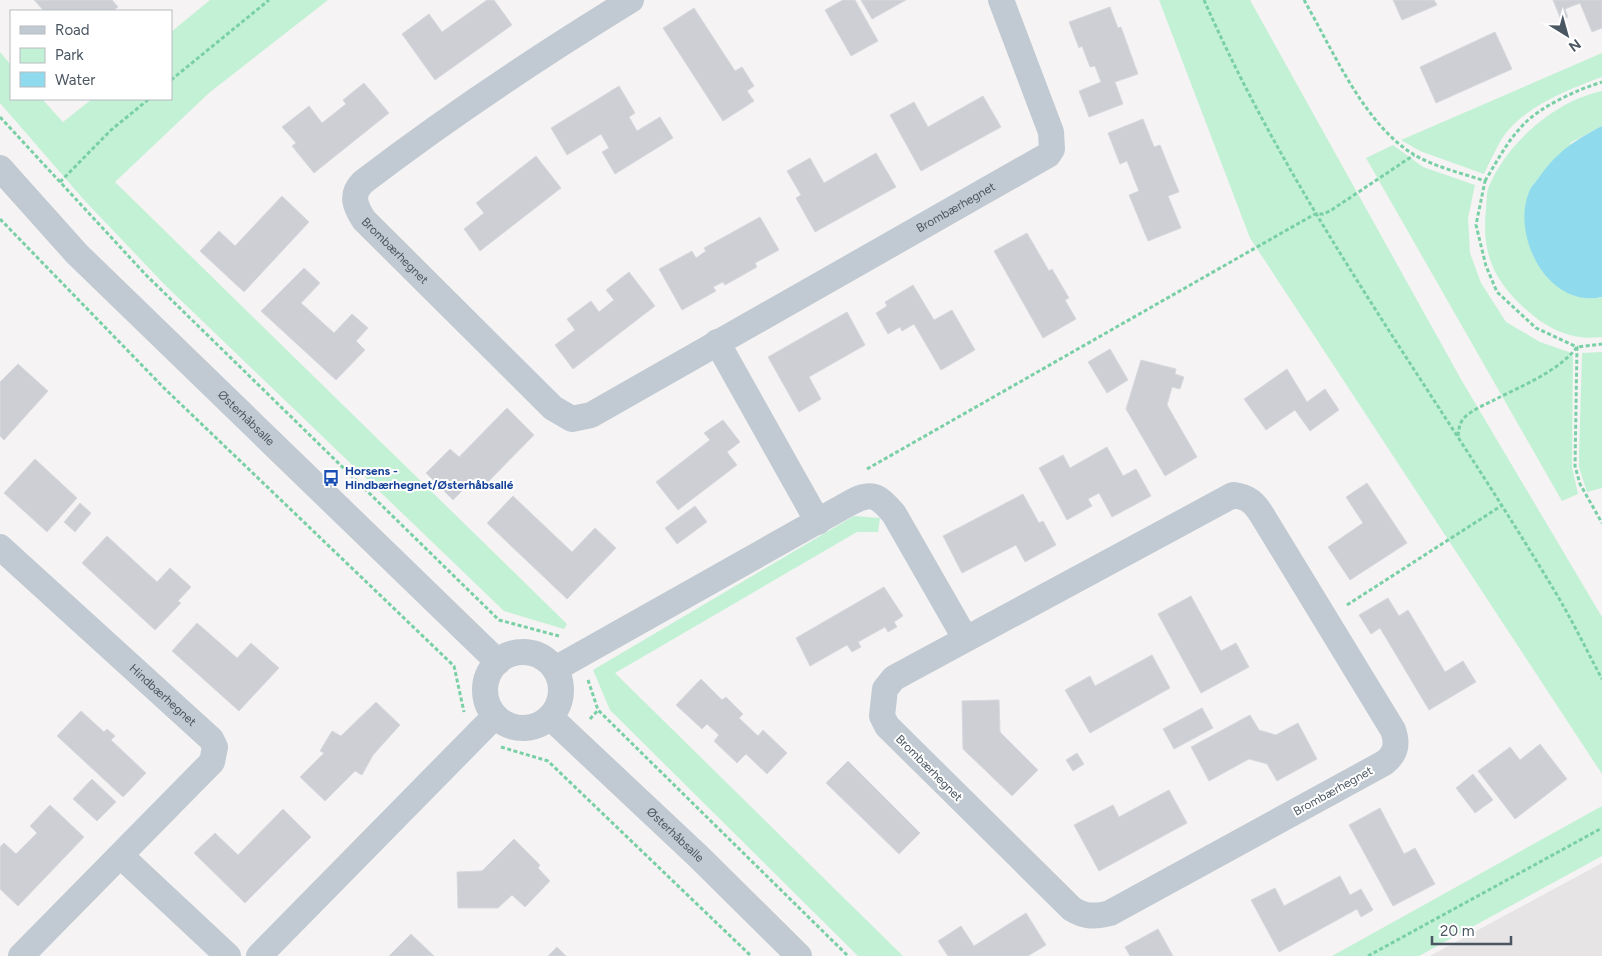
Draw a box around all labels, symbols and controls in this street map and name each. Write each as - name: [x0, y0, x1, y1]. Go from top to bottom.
- legend: [10, 10, 172, 100]
- north arrow: [1542, 10, 1592, 60]
- text: Road: [55, 21, 90, 39]
- text: N: [1565, 35, 1584, 55]
- text: Park: [55, 46, 84, 64]
- text: Water: [55, 71, 95, 89]
- street label: Brombærhegnet: [914, 179, 998, 235]
- street label: Brombærhegnet: [359, 215, 431, 287]
- street label: Østerhåbsalle: [215, 387, 278, 449]
- place label: Horsens - Hindbærhegnet/Østerhåbsallé: [345, 464, 514, 492]
- bus stop icon: Horsens - Hindbærhegnet/Østerhåbsallé: [321, 468, 341, 488]
- street label: Hindbærhegnet: [126, 661, 199, 729]
- street label: Brombærhegnet: [893, 732, 965, 804]
- street label: Brombærhegnet: [1291, 763, 1375, 819]
- street label: Østerhåbsalle: [644, 804, 707, 865]
- scale bar: [1432, 914, 1511, 946]
- text: 20 m: [1440, 922, 1474, 940]

